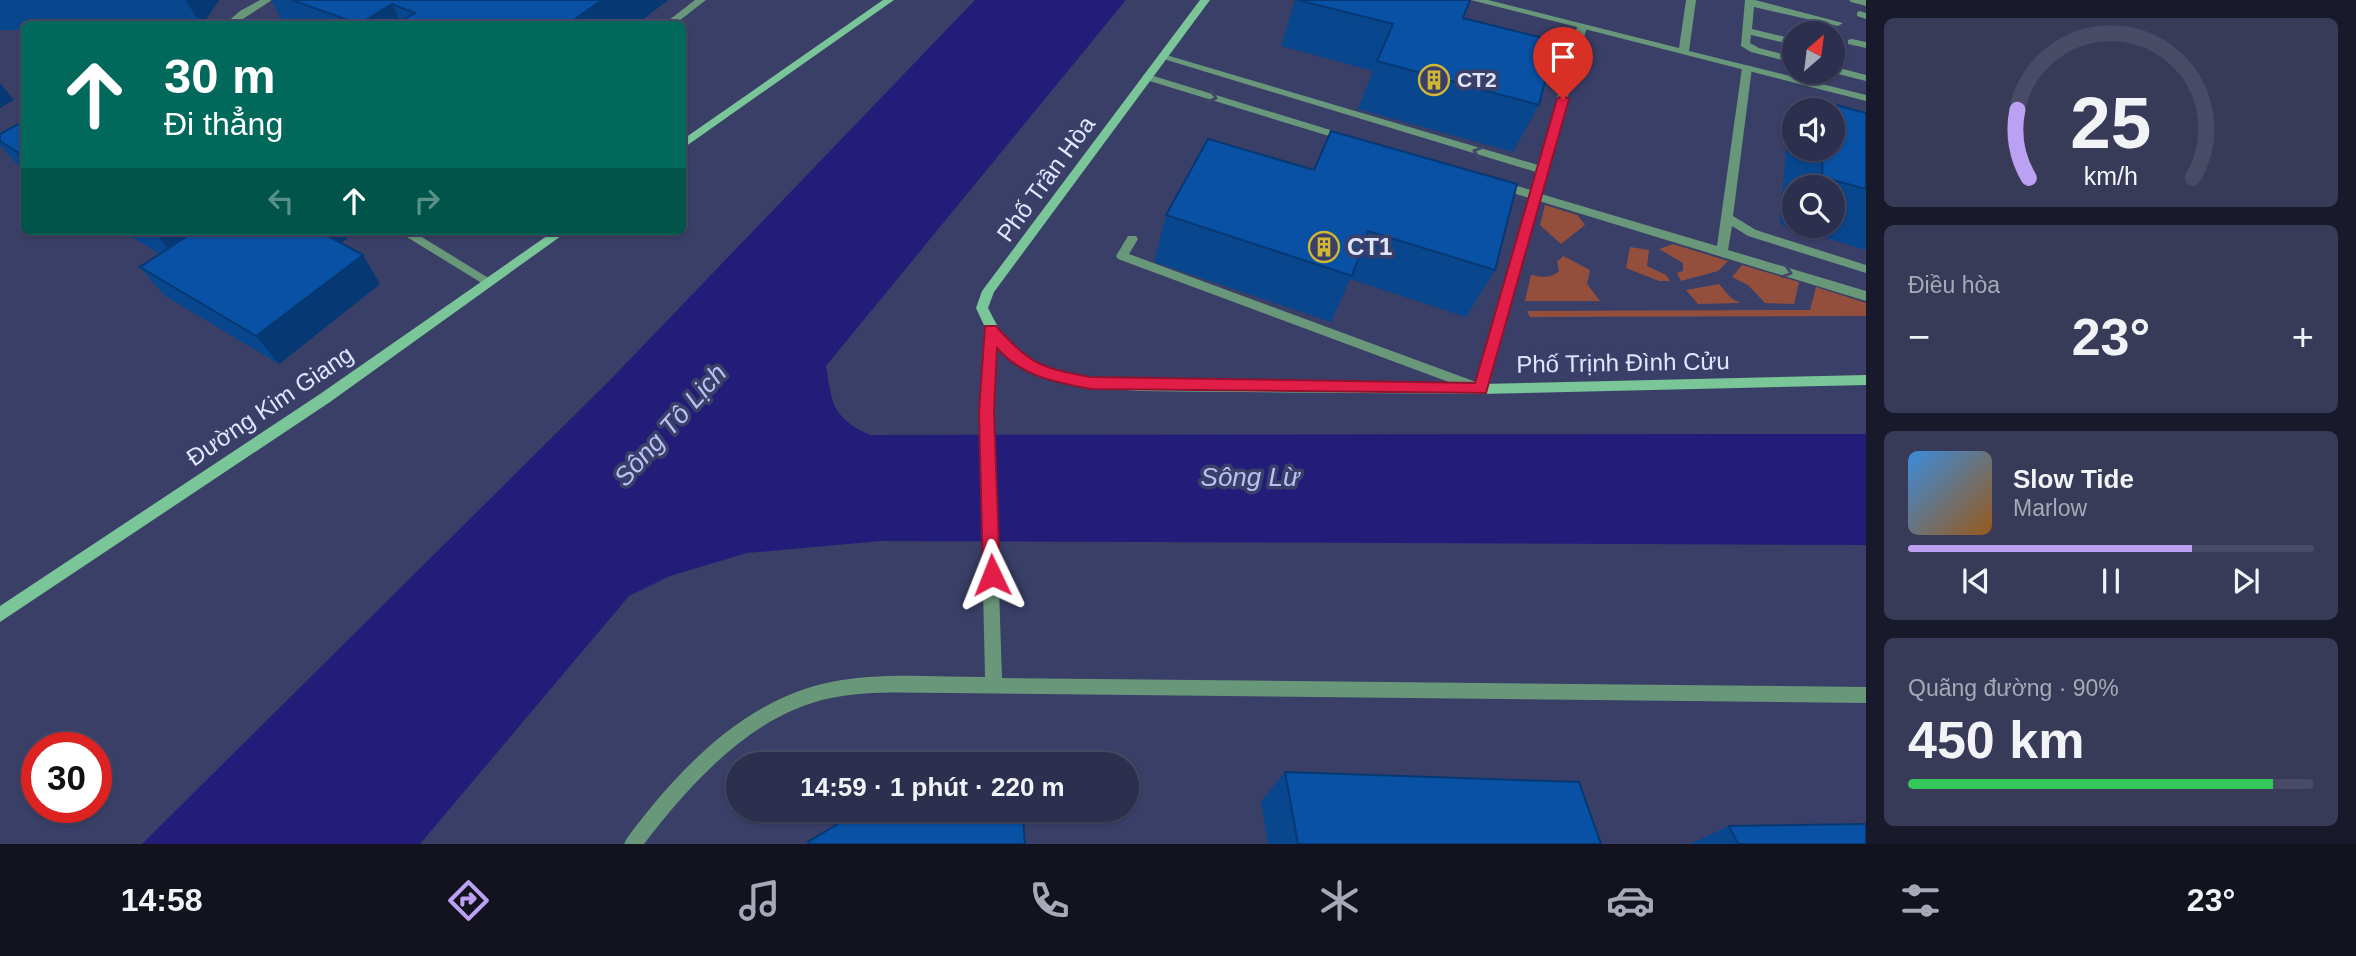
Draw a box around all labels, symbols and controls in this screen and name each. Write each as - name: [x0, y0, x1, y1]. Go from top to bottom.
- north arrow: [1782, 21, 1844, 84]
- map controls: [1782, 21, 1845, 238]
- pin: [1533, 27, 1593, 99]
- icon: arrive: [1544, 38, 1582, 76]
- icon: ahead: [49, 49, 140, 140]
- text: 30 m: [164, 49, 276, 103]
- building icon: CT2: [1417, 63, 1451, 97]
- place label: CT2: [1457, 68, 1497, 91]
- text: 25: [2071, 83, 2151, 164]
- one-way arrow: [1206, 89, 1218, 104]
- button: sound: [1782, 98, 1845, 161]
- text: Đi thẳng: [164, 106, 283, 142]
- street label: Phố Trần Hòa: [991, 110, 1100, 247]
- one-way arrow: [1472, 145, 1484, 160]
- text: km/h: [2084, 162, 2138, 190]
- button: search: [1782, 175, 1845, 238]
- icon: left: [262, 182, 300, 220]
- icon: ahead: [335, 182, 373, 220]
- icon: right: [408, 182, 446, 220]
- building icon: CT1: [1307, 230, 1341, 264]
- place label: CT1: [1347, 233, 1392, 260]
- one-way arrow: [1780, 264, 1792, 279]
- text: Điều hòa: [1908, 272, 2000, 298]
- text: 23°: [2072, 308, 2150, 366]
- text: −: [1908, 316, 1930, 358]
- text: +: [2292, 316, 2314, 358]
- street label: Đường Kim Giang: [182, 340, 358, 471]
- street label: Phố Trịnh Đình Cửu: [1516, 347, 1730, 378]
- water label: Sông Tô Lịch: [608, 358, 732, 492]
- water label: Sông Lừ: [1201, 462, 1301, 492]
- text: Slow Tide: [2013, 464, 2134, 494]
- text: Marlow: [2013, 495, 2087, 521]
- position arrow: [955, 538, 1029, 612]
- icon: previous: [1957, 562, 1995, 600]
- icon: pause: [2092, 562, 2130, 600]
- icon: next: [2227, 562, 2265, 600]
- text: Quãng đường · 90%: [1908, 675, 2119, 701]
- text: 450 km: [1908, 711, 2084, 769]
- speed limit sign: 30: [21, 732, 112, 823]
- text: 14:59 · 1 phút · 220 m: [800, 772, 1065, 802]
- icon: directions: [444, 876, 493, 925]
- icon: music: [735, 876, 784, 925]
- icon: phone: [1025, 876, 1074, 925]
- icon: climate: [1315, 876, 1364, 925]
- icon: car: [1606, 876, 1655, 925]
- icon: filters: [1896, 876, 1945, 925]
- text: 14:58: [121, 882, 203, 918]
- text: 23°: [2187, 882, 2235, 918]

